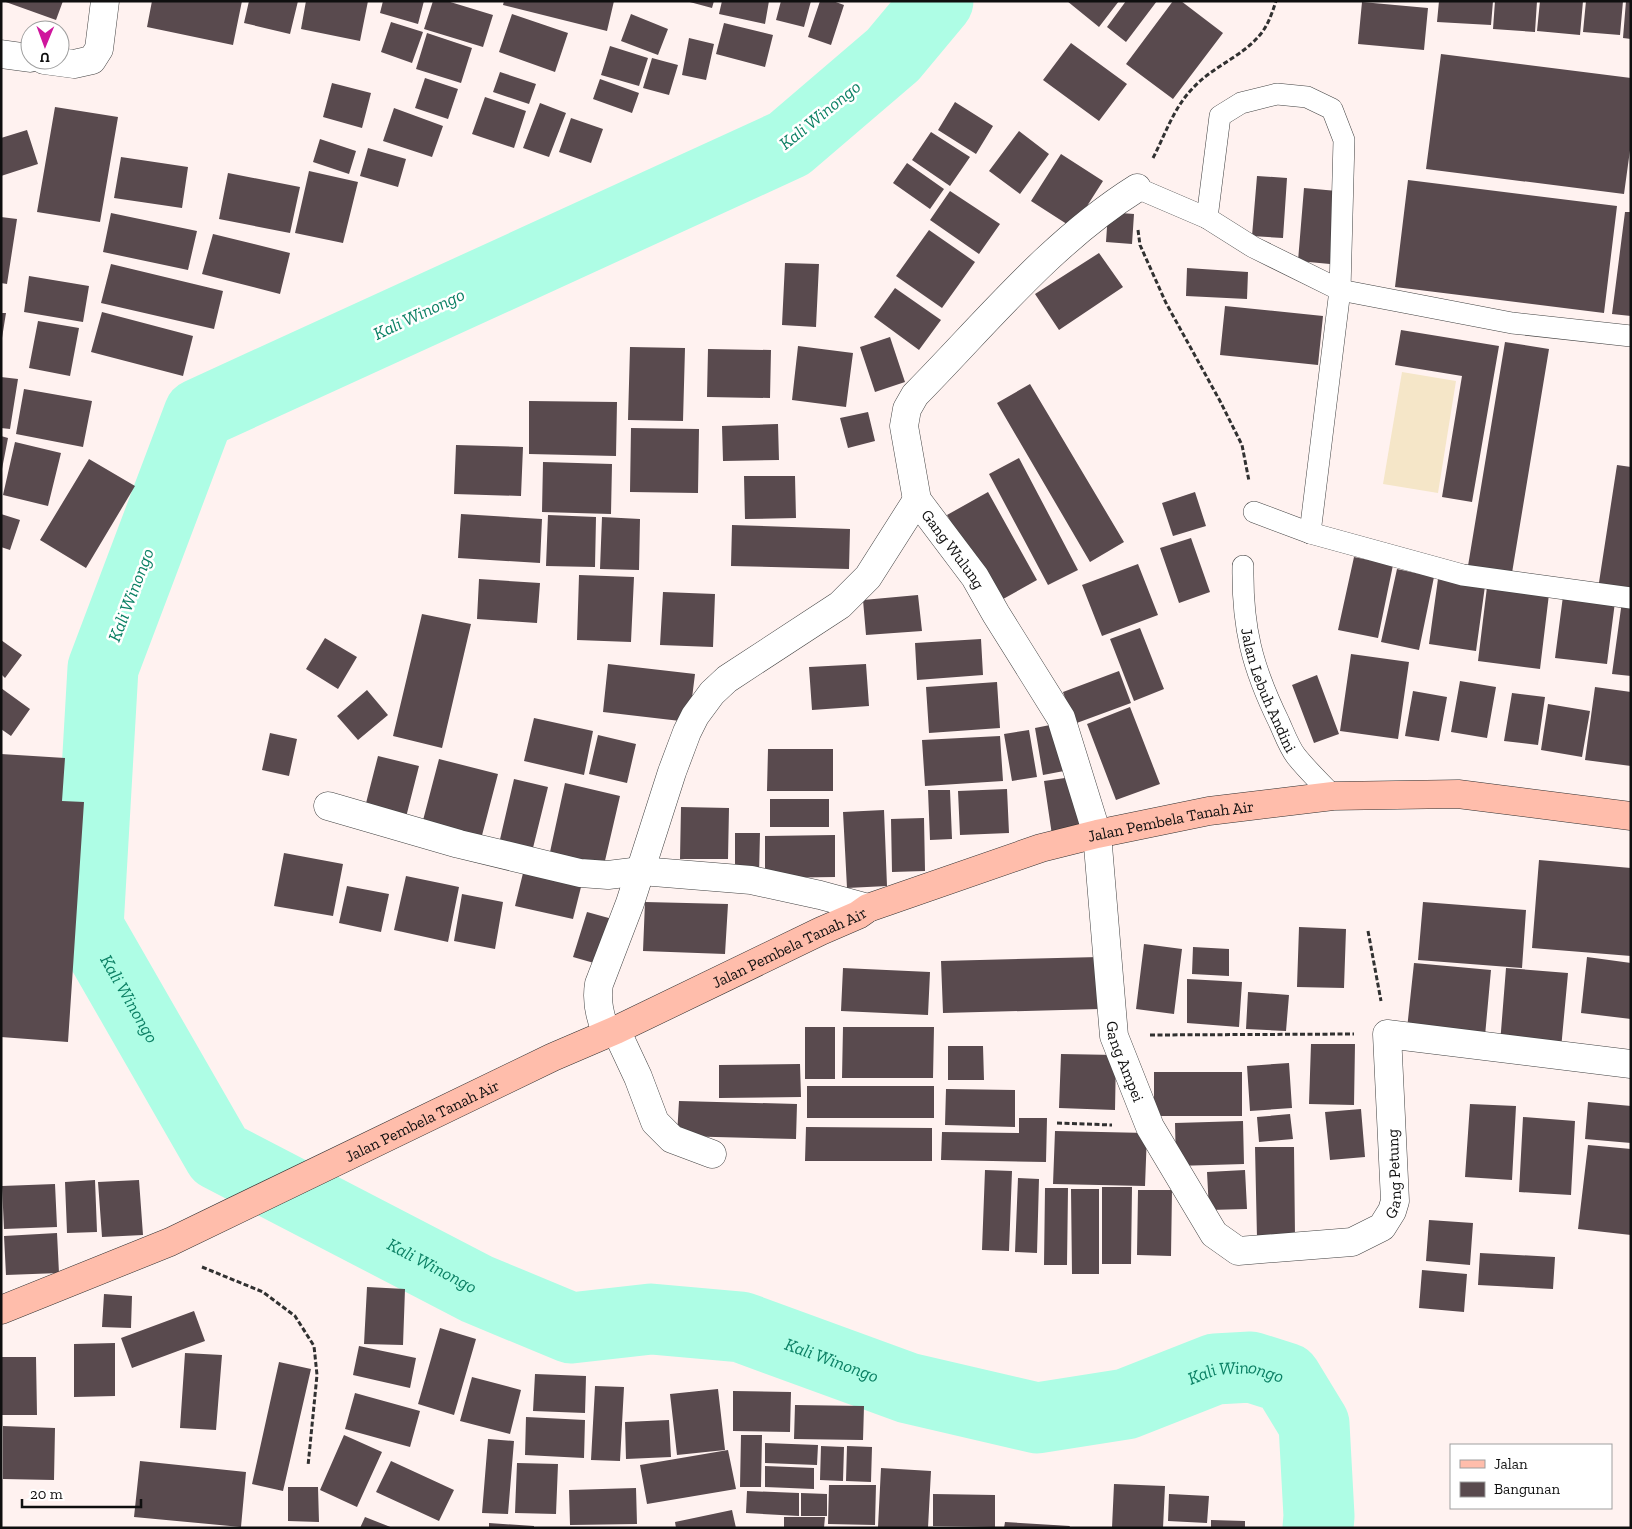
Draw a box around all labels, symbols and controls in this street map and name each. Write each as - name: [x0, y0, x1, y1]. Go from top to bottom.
- north arrow: [20, 20, 70, 70]
- text: U: [40, 49, 50, 66]
- water label: Kali Winongo: [775, 76, 865, 154]
- water label: Kali Winongo: [370, 283, 468, 345]
- street label: Gang Wulung: [917, 506, 989, 593]
- water label: Kali Winongo: [103, 545, 159, 645]
- street label: Jalan Lebuh Andini: [1237, 626, 1301, 756]
- street label: Jalan Pembela Tanah Air: [1086, 797, 1255, 846]
- street label: Jalan Pembela Tanah Air: [709, 903, 871, 992]
- water label: Kali Winongo: [95, 951, 163, 1047]
- street label: Gang Ampei: [1103, 1020, 1148, 1105]
- street label: Jalan Pembela Tanah Air: [342, 1075, 503, 1166]
- street label: Gang Petung: [1381, 1128, 1405, 1222]
- water label: Kali Winongo: [383, 1233, 481, 1298]
- water label: Kali Winongo: [782, 1333, 882, 1387]
- water label: Kali Winongo: [1185, 1356, 1287, 1390]
- legend: [1450, 1444, 1612, 1509]
- text: Jalan: [1494, 1455, 1528, 1473]
- scale bar: [22, 1476, 141, 1508]
- text: Bangunan: [1494, 1480, 1560, 1498]
- text: 20 m: [30, 1485, 63, 1503]

